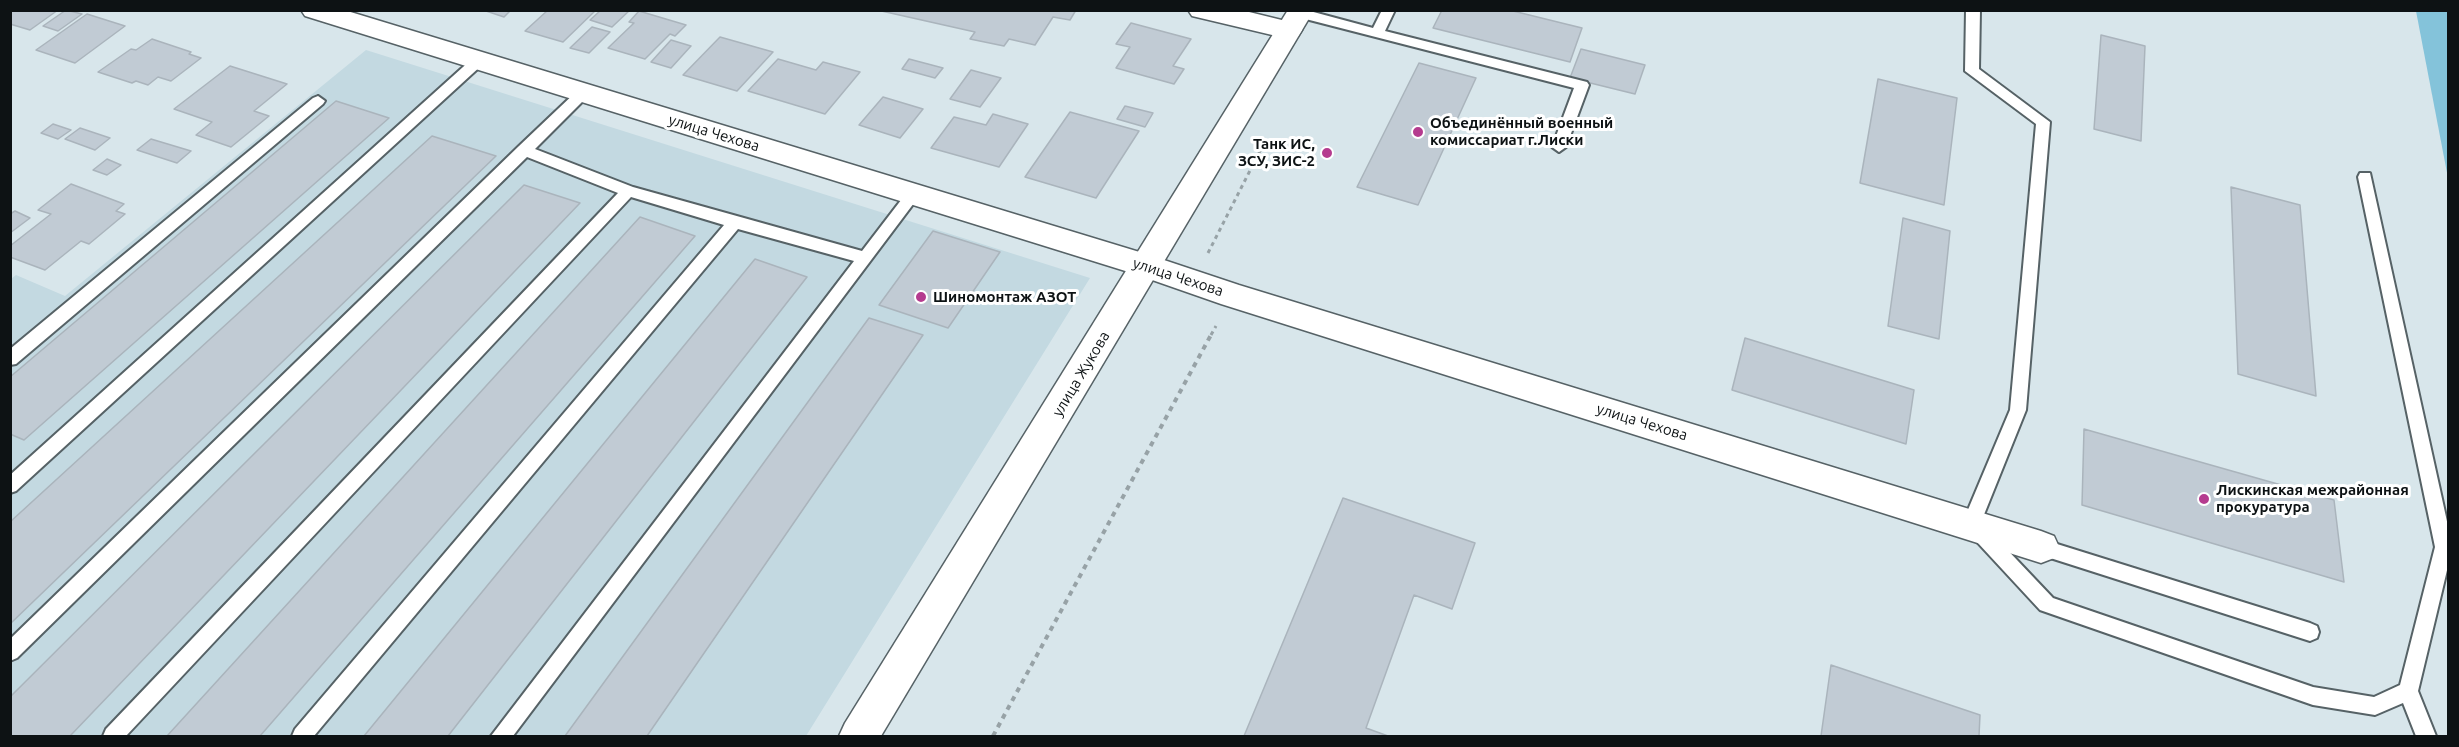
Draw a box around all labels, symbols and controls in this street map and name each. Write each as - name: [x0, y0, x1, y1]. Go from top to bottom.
- street label: улица Чехова: [666, 111, 762, 155]
- place label: Объединённый военный комиссариат г.Лиски: [1430, 114, 1613, 149]
- marker: Объединённый военный комиссариат г.Лиски: [1411, 125, 1425, 139]
- place label: Танк ИС, ЗСУ, ЗИС-2: [1238, 135, 1315, 170]
- marker: Танк ИС, ЗСУ, ЗИС-2: [1320, 146, 1334, 160]
- street label: улица Чехова: [1130, 254, 1226, 300]
- place label: Шиномонтаж АЗОТ: [933, 288, 1076, 306]
- marker: Шиномонтаж АЗОТ: [914, 290, 928, 304]
- street label: улица Жукова: [1048, 328, 1114, 420]
- street label: улица Чехова: [1594, 400, 1690, 444]
- place label: Лискинская межрайонная прокуратура: [2216, 481, 2409, 516]
- marker: Лискинская межрайонная прокуратура: [2197, 492, 2211, 506]

